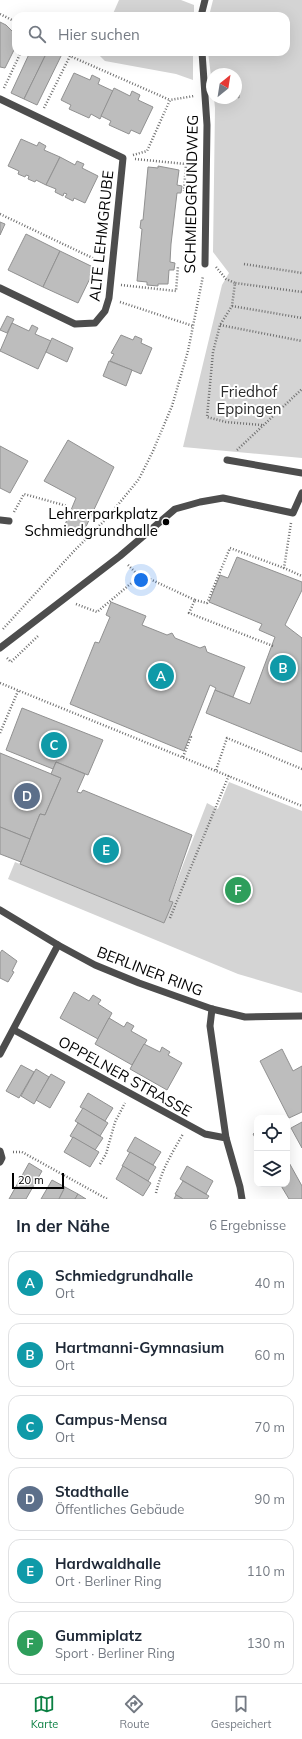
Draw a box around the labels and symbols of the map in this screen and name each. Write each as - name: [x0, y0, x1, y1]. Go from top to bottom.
- north arrow: [206, 68, 242, 104]
- street label: SCHMIEDGRUNDWEG: [180, 114, 202, 274]
- street label: ALTE LEHMGRUBE: [85, 169, 117, 303]
- park label: Friedhof Eppingen: [216, 382, 282, 418]
- place label: Lehrerparkplatz Schmiedgrundhalle: [25, 504, 158, 540]
- marker: Lehrerparkplatz Schmiedgrundhalle: [161, 517, 171, 527]
- your location: [131, 570, 151, 590]
- pin: B: [270, 653, 296, 683]
- pin: A: [148, 661, 174, 691]
- pin: C: [41, 730, 67, 760]
- pin: D: [14, 781, 40, 811]
- pin: E: [93, 835, 119, 865]
- pin: F: [225, 875, 251, 905]
- street label: BERLINER RING: [94, 942, 206, 1000]
- street label: OPPELNER STRASSE: [55, 1032, 195, 1121]
- scale bar: [12, 1171, 64, 1190]

